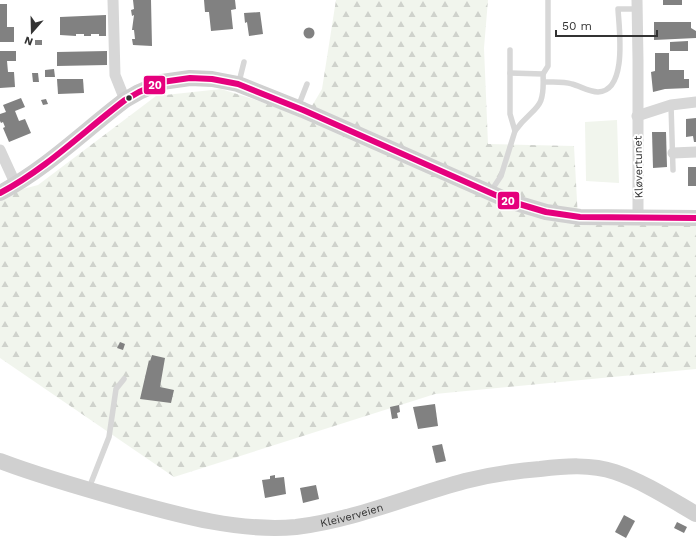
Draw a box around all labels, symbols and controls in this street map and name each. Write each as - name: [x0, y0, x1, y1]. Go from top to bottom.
- north arrow: [12, 12, 52, 52]
- scale bar: [556, 12, 657, 38]
- text: 50 m: [562, 19, 592, 33]
- text: N: [23, 33, 35, 48]
- line badge: 20: [143, 75, 166, 95]
- text: 20: [148, 79, 162, 92]
- unlabelled marker: [124, 93, 134, 103]
- street label: Kløvertunet: [631, 135, 646, 198]
- line badge: 20: [497, 191, 520, 210]
- text: 20: [501, 195, 515, 208]
- street label: Kleiverveien: [319, 501, 385, 530]

